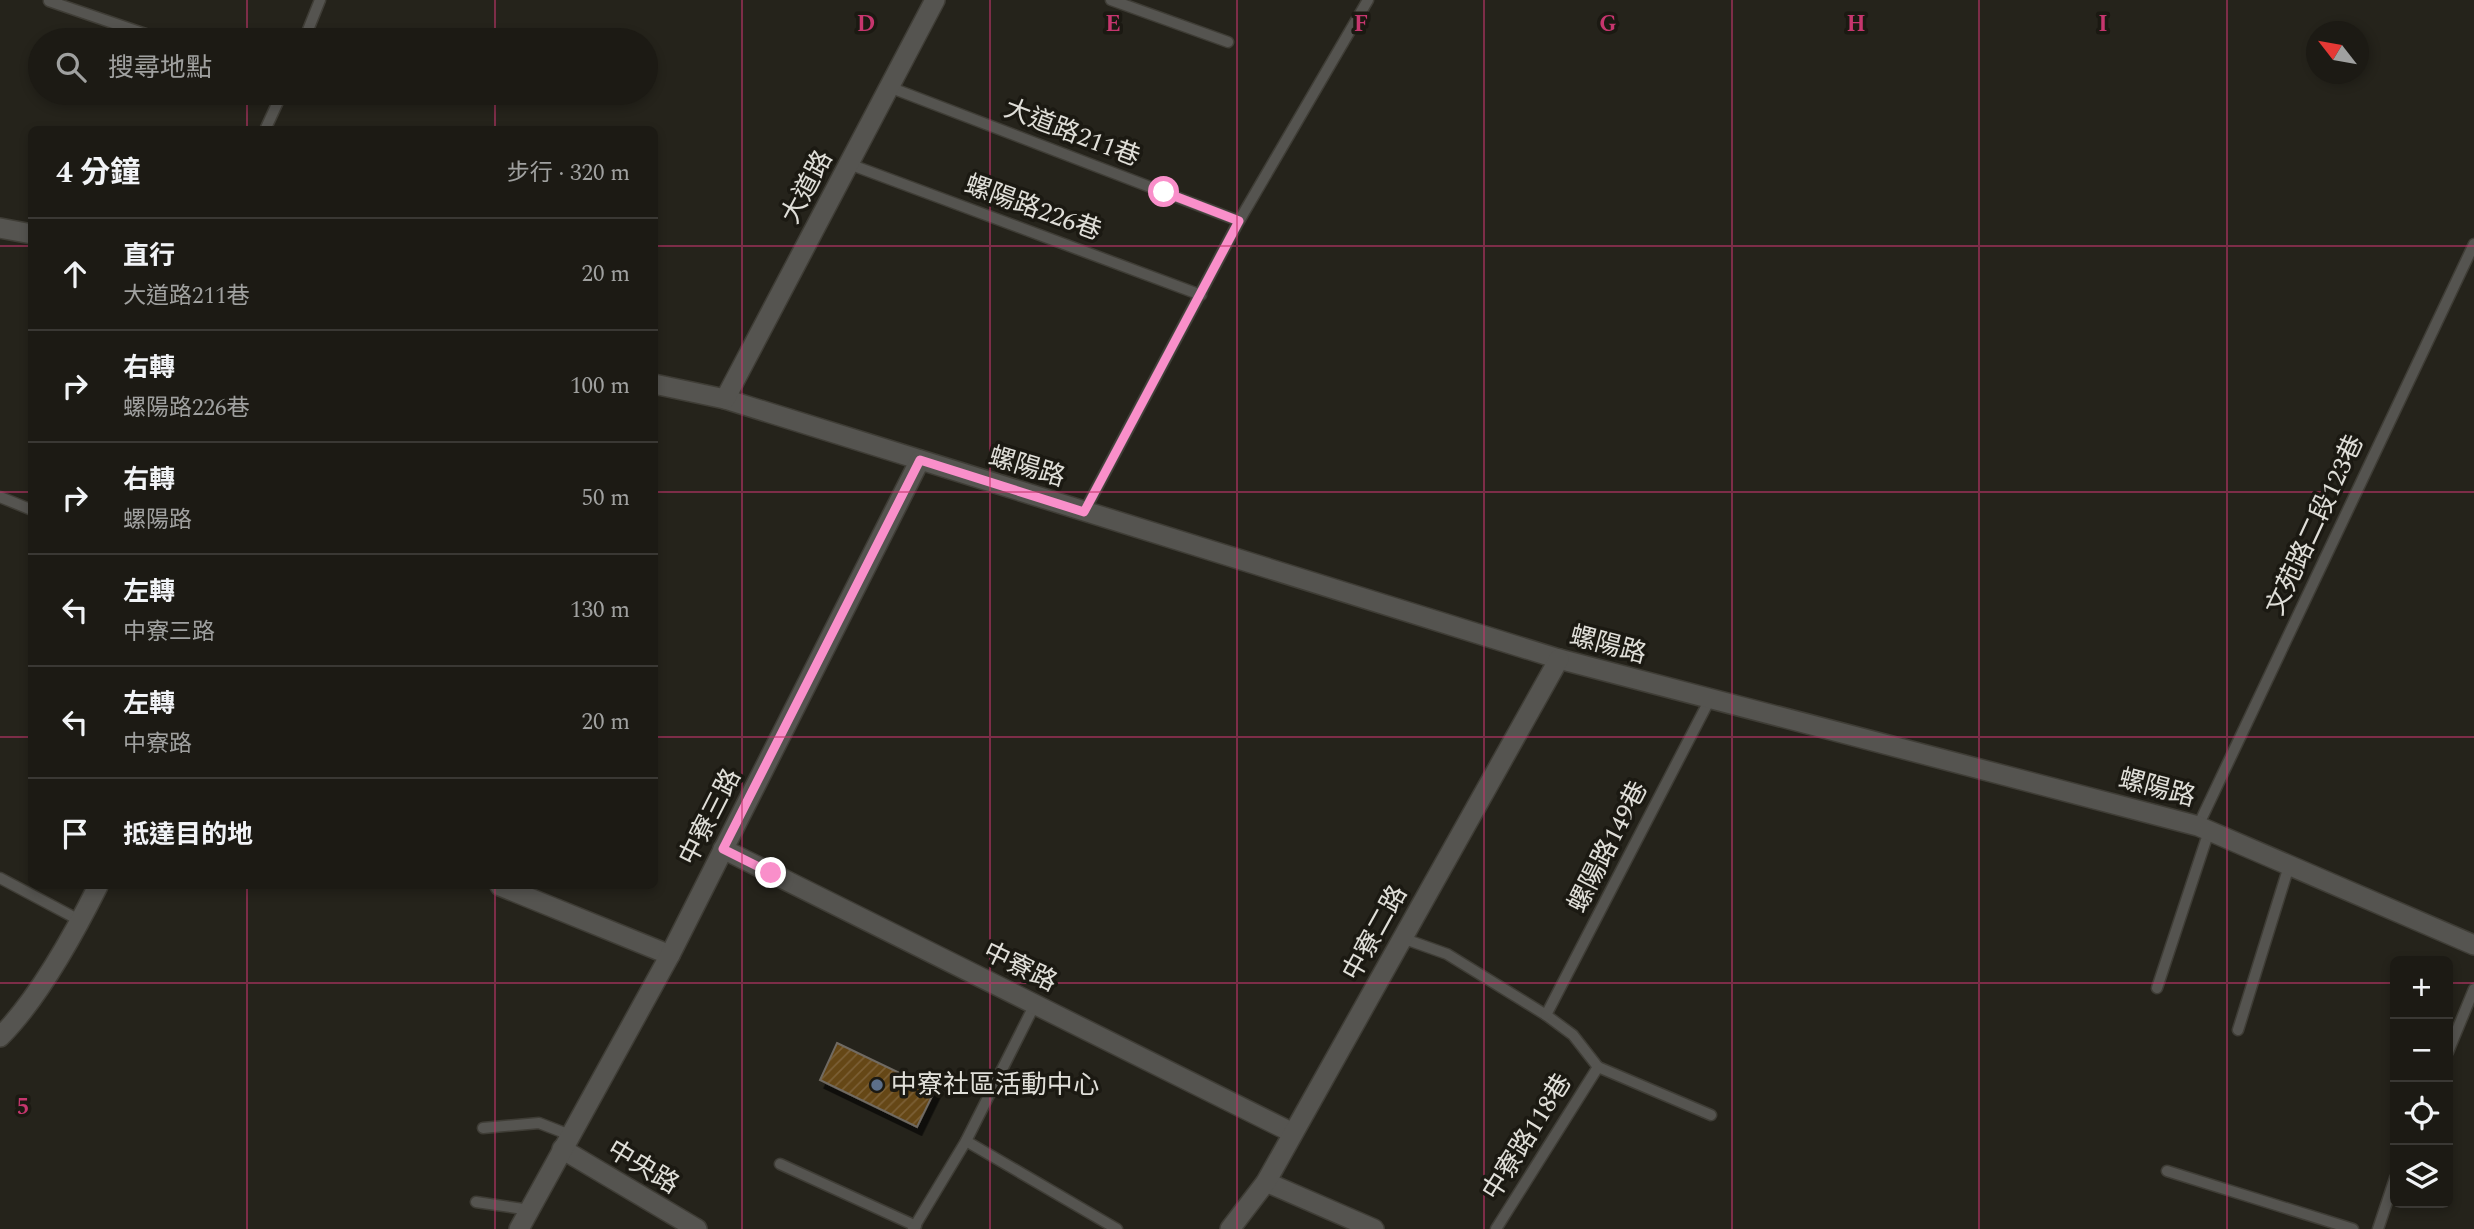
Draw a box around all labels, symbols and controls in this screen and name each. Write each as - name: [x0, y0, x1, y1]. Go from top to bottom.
- text: D: [857, 7, 875, 42]
- text: E: [1105, 7, 1121, 42]
- text: F: [1354, 7, 1368, 42]
- text: G: [1599, 7, 1617, 42]
- text: H: [1846, 7, 1866, 42]
- text: I: [2098, 7, 2108, 42]
- north arrow: [2306, 21, 2369, 84]
- search box: [28, 28, 658, 105]
- icon: search: [52, 48, 90, 86]
- text: 搜尋地點: [108, 48, 212, 88]
- street label: 大道路211巷: [998, 89, 1146, 177]
- street label: 大道路: [771, 143, 843, 231]
- text: 4 分鐘: [56, 150, 140, 196]
- text: 步行 · 320 m: [507, 156, 630, 191]
- street label: 螺陽路226巷: [959, 165, 1107, 251]
- route start: [1148, 176, 1179, 207]
- text: 直行: [123, 236, 175, 276]
- icon: ahead: [56, 255, 94, 293]
- text: 20 m: [581, 257, 630, 292]
- text: 大道路211巷: [123, 279, 250, 314]
- text: 右轉: [123, 348, 175, 388]
- icon: right: [56, 367, 94, 405]
- text: 100 m: [570, 369, 630, 404]
- text: 螺陽路226巷: [123, 391, 250, 426]
- street label: 文苑路二段123巷: [2256, 428, 2374, 622]
- street label: 螺陽路: [984, 436, 1070, 498]
- text: 右轉: [123, 460, 175, 500]
- icon: right: [56, 479, 94, 517]
- text: 50 m: [581, 481, 630, 516]
- text: 螺陽路: [123, 503, 192, 538]
- text: 左轉: [123, 572, 175, 612]
- icon: left: [56, 591, 94, 629]
- text: 130 m: [570, 593, 630, 628]
- text: 中寮三路: [123, 615, 215, 650]
- street label: 螺陽路: [1565, 616, 1651, 674]
- text: 左轉: [123, 684, 175, 724]
- icon: left: [56, 703, 94, 741]
- text: 20 m: [581, 705, 630, 740]
- text: 中寮路: [123, 727, 192, 762]
- street label: 螺陽路: [2114, 759, 2200, 817]
- street label: 中寮三路: [669, 762, 751, 872]
- street label: 螺陽路149巷: [1558, 774, 1658, 920]
- icon: arrive: [56, 815, 94, 853]
- text: 抵達目的地: [123, 815, 253, 855]
- route end: [755, 857, 786, 888]
- street label: 中寮二路: [1332, 878, 1418, 988]
- street label: 中寮路: [976, 932, 1064, 1002]
- map controls: [2390, 956, 2453, 1208]
- button: +: [2390, 956, 2453, 1019]
- button: −: [2390, 1019, 2453, 1082]
- place label: 中寮社區活動中心: [891, 1065, 1099, 1105]
- street label: 中寮路118巷: [1472, 1066, 1582, 1208]
- marker: 中寮社區活動中心: [869, 1077, 885, 1093]
- button: locate: [2390, 1082, 2453, 1145]
- text: 5: [17, 1090, 29, 1125]
- street label: 中央路: [599, 1130, 687, 1204]
- button: layers: [2390, 1145, 2453, 1208]

